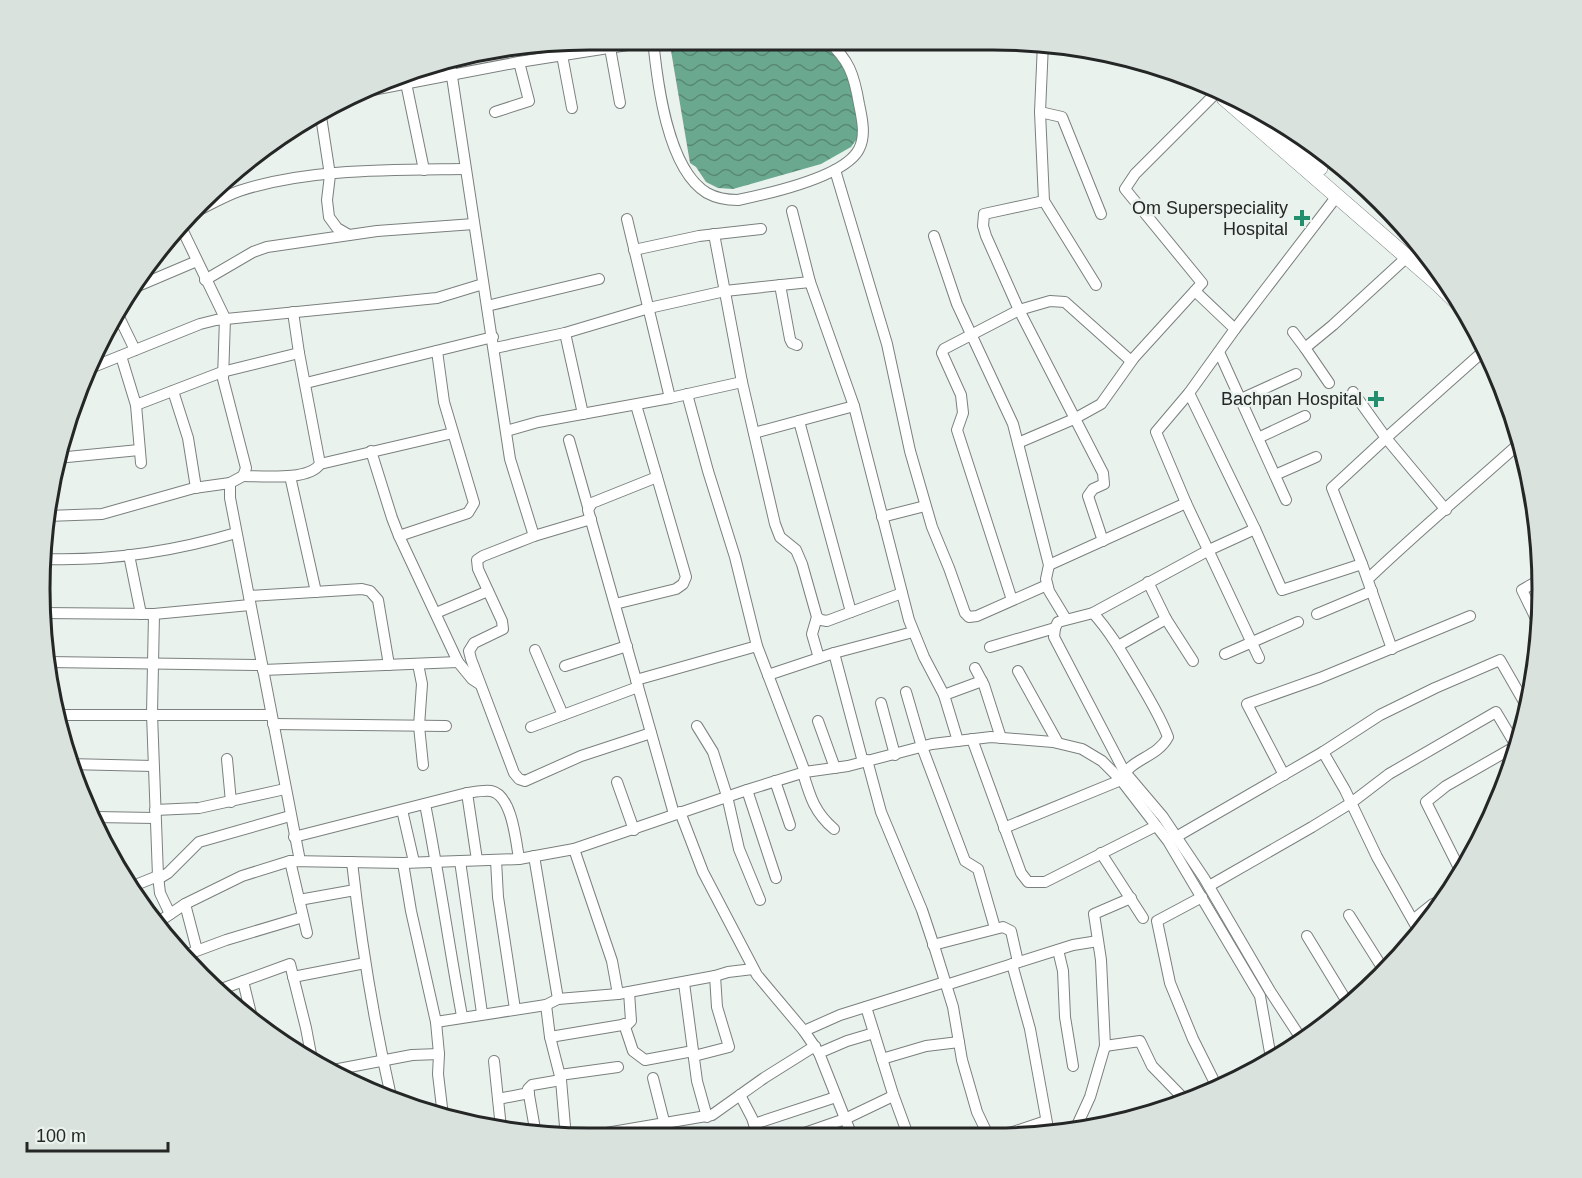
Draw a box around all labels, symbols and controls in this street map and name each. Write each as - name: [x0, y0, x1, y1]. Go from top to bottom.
- place label: Om Superspeciality Hospital: [1132, 198, 1288, 239]
- marker: Om Superspeciality Hospital: [1293, 209, 1311, 227]
- place label: Bachpan Hospital: [1221, 389, 1362, 409]
- marker: Bachpan Hospital: [1367, 390, 1385, 408]
- scale bar: [27, 1115, 168, 1153]
- text: 100 m: [36, 1126, 86, 1146]

